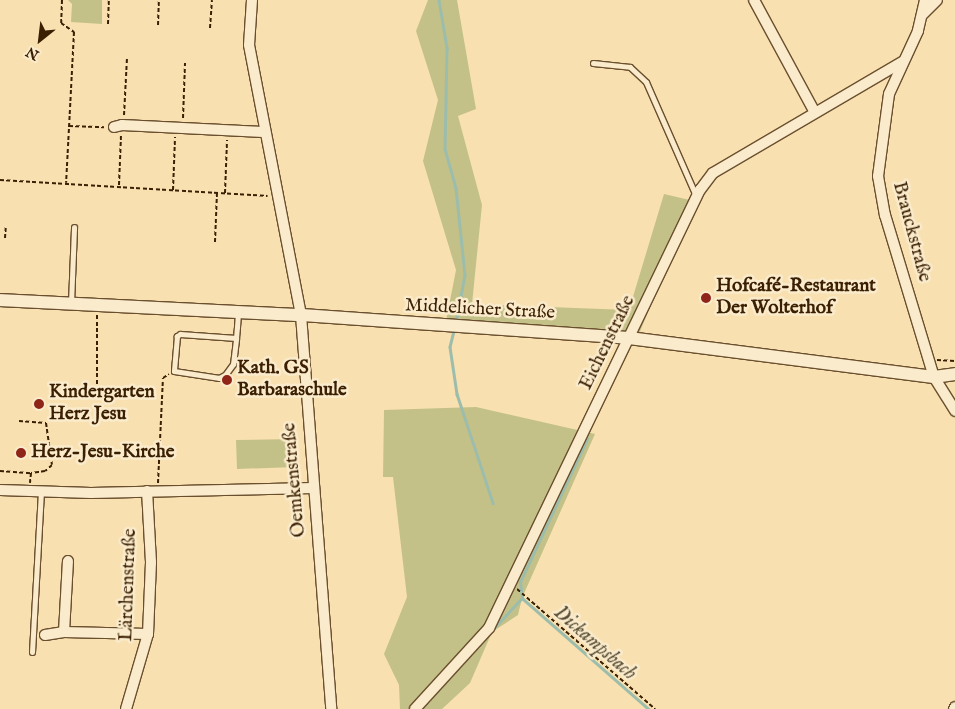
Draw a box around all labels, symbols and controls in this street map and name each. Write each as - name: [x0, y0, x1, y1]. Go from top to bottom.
- north arrow: [15, 15, 65, 65]
- text: N: [23, 42, 42, 64]
- street label: Brauckstraße: [887, 179, 935, 285]
- place label: Hofcafé-Restaurant Der Wolterhof: [716, 276, 876, 320]
- street label: Eichenstraße: [575, 292, 641, 394]
- marker: Hofcafé-Restaurant Der Wolterhof: [700, 292, 712, 304]
- street label: Middelicher Straße: [404, 295, 556, 325]
- place label: Kath. GS Barbaraschule: [237, 358, 347, 402]
- marker: Kath. GS Barbaraschule: [221, 374, 233, 386]
- place label: Kindergarten Herz Jesu: [49, 382, 155, 426]
- marker: Kindergarten Herz Jesu: [33, 398, 45, 410]
- street label: Oemkenstraße: [279, 422, 311, 538]
- place label: Herz-Jesu-Kirche: [31, 442, 174, 464]
- marker: Herz-Jesu-Kirche: [15, 447, 27, 459]
- street label: Lärchenstraße: [116, 528, 142, 642]
- water label: Dickampsbach: [549, 601, 641, 685]

